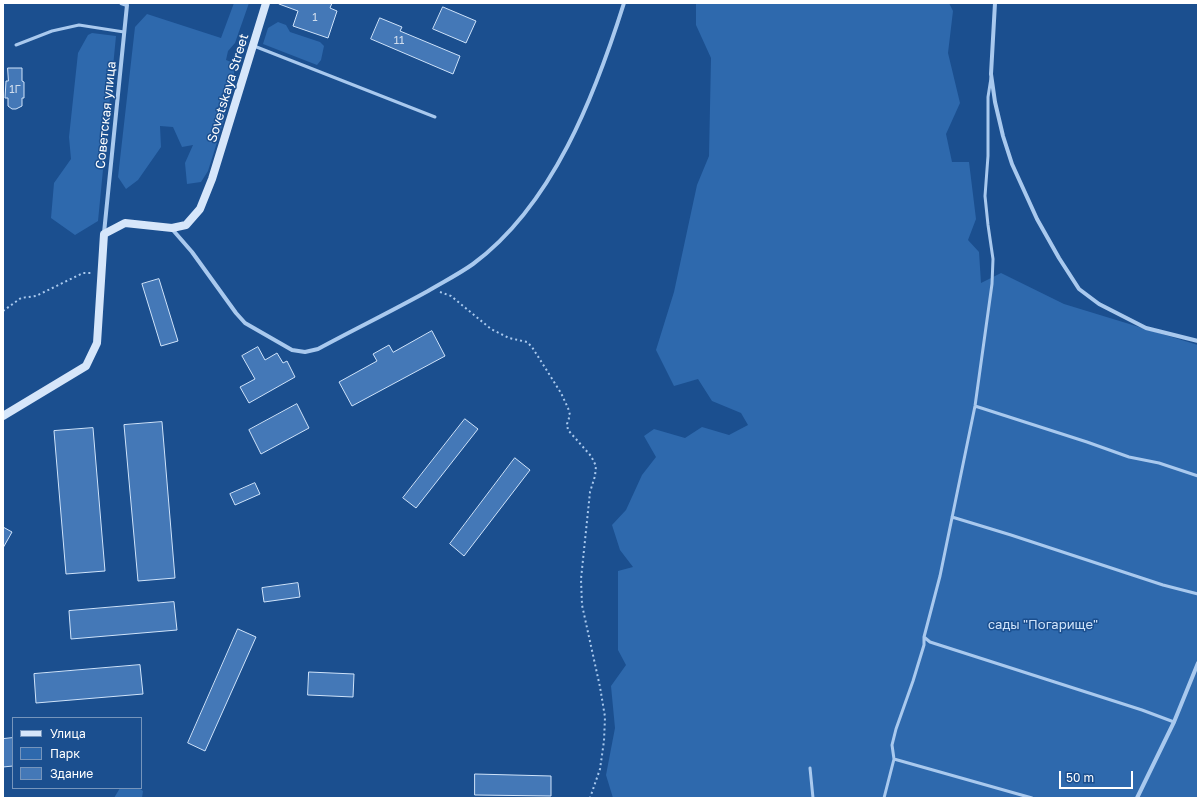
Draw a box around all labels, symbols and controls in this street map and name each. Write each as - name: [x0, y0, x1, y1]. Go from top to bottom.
- house number: 1: [312, 11, 318, 25]
- street label: Sovetskaya Street: [204, 32, 252, 144]
- house number: 11: [394, 34, 404, 48]
- street label: Советская улица: [93, 60, 119, 170]
- house number: 1Г: [9, 83, 21, 97]
- park label: сады "Погарище": [988, 617, 1098, 633]
- legend: [12, 717, 142, 789]
- text: Улица: [50, 726, 86, 741]
- text: Парк: [50, 746, 80, 761]
- scale bar: [1061, 763, 1135, 789]
- text: Здание: [50, 766, 93, 781]
- text: 50 m: [1066, 770, 1094, 785]

